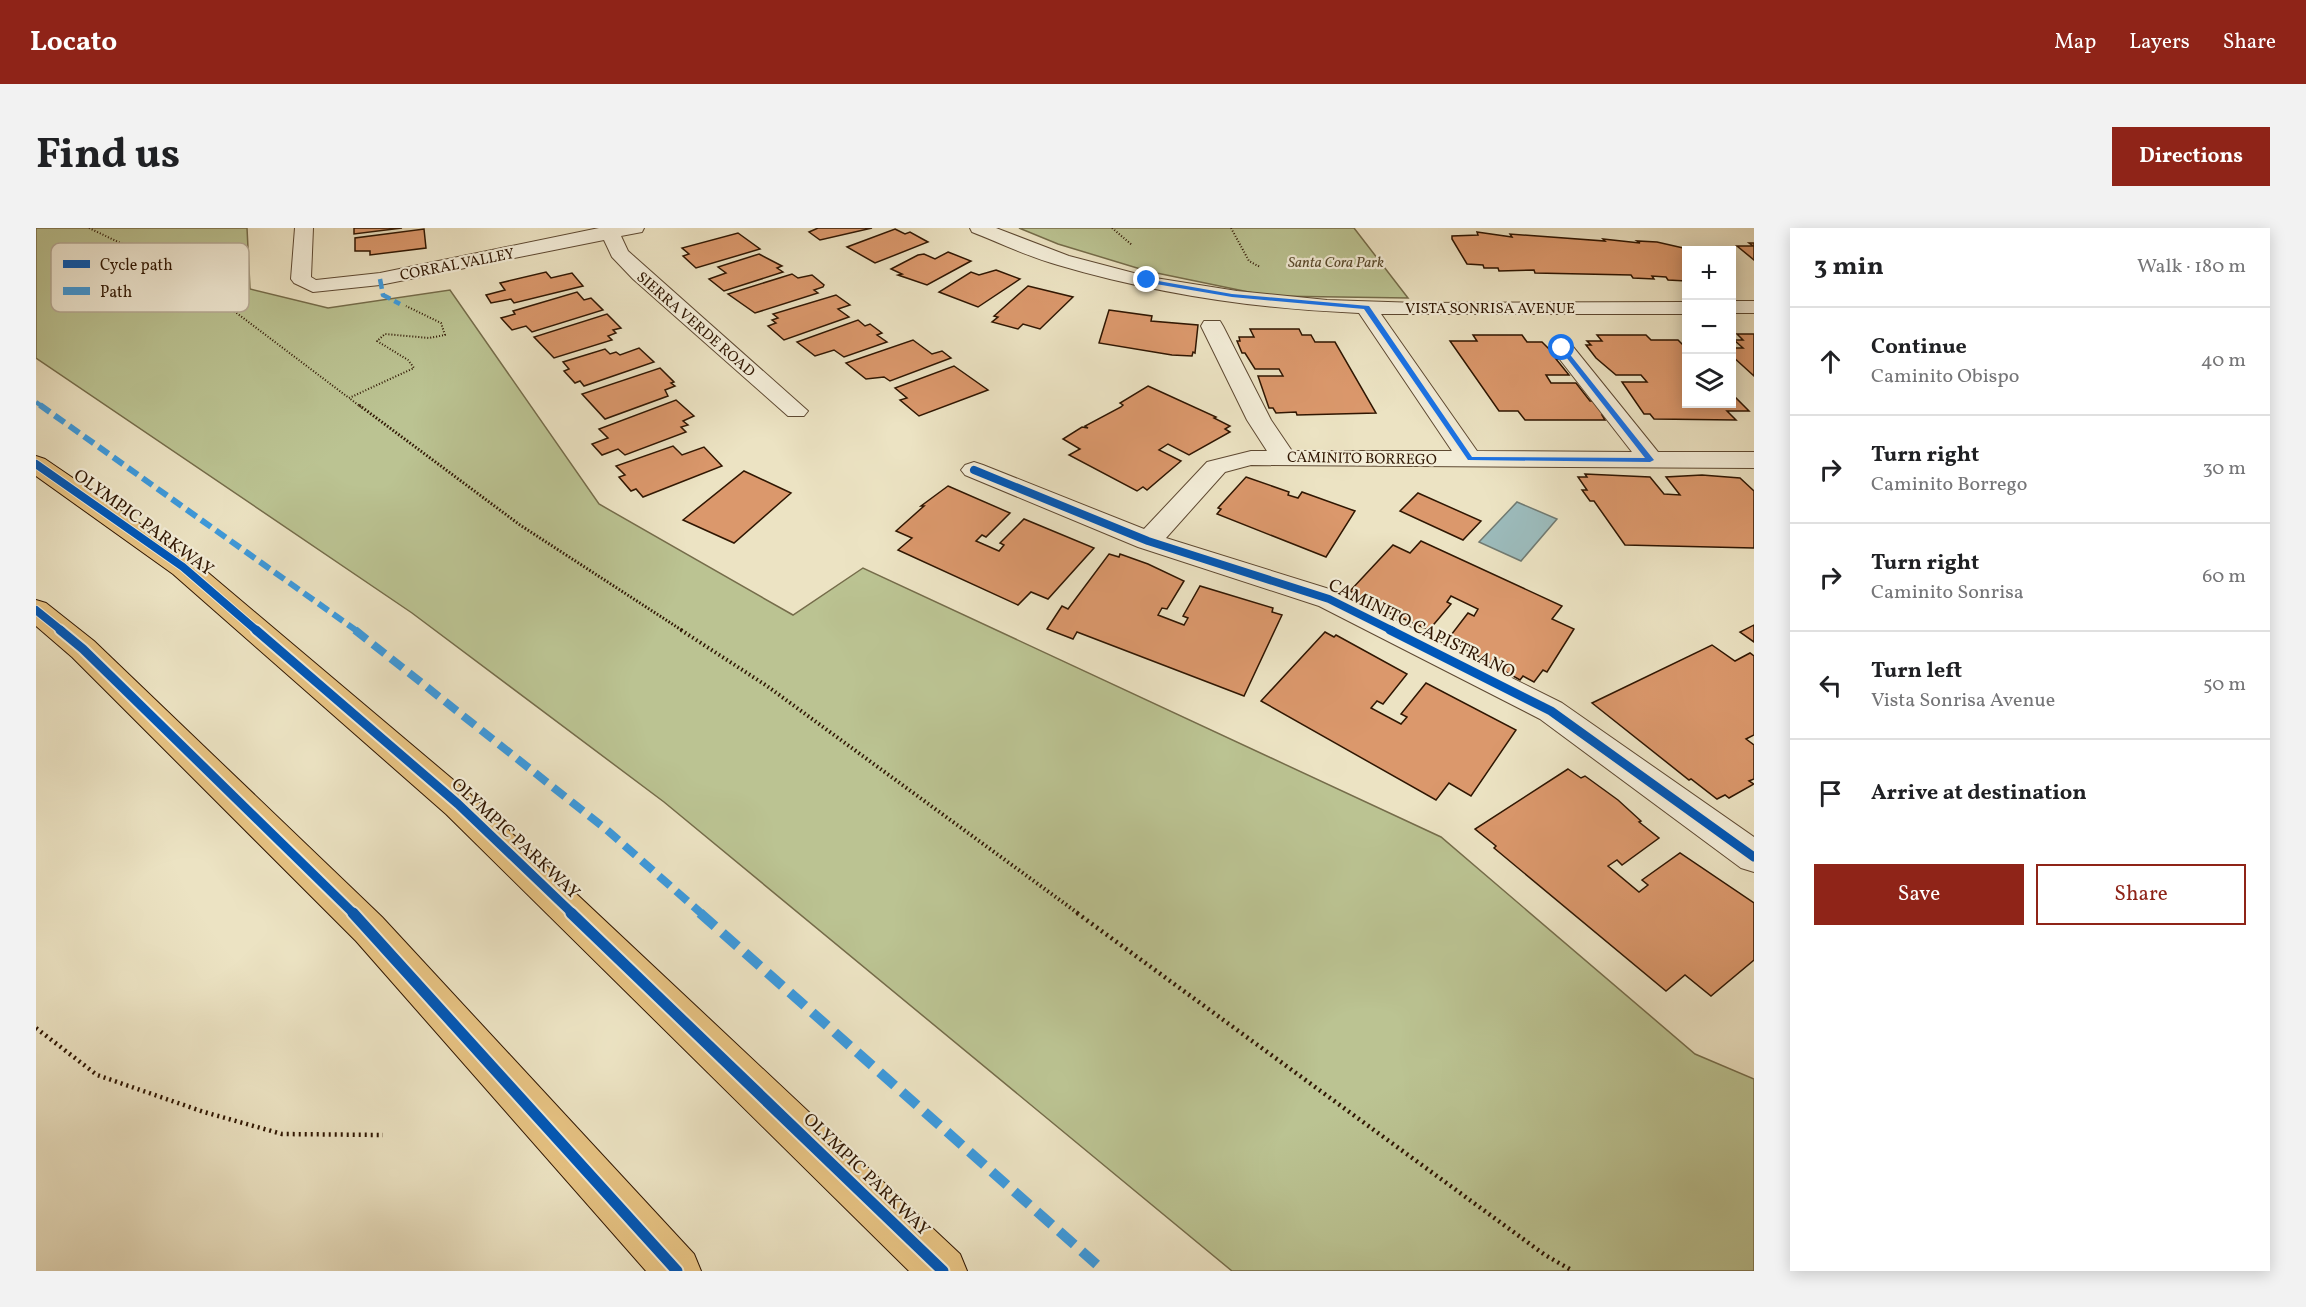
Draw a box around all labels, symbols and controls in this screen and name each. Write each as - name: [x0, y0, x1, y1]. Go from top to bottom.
- text: Locato: [30, 23, 117, 62]
- text: Map: [2054, 28, 2096, 57]
- text: Layers: [2129, 28, 2190, 57]
- text: Share: [2223, 28, 2276, 57]
- text: Find us: [36, 127, 180, 186]
- button: Directions: [2112, 127, 2270, 186]
- legend: [51, 243, 249, 312]
- street label: CORRAL VALLEY: [398, 244, 517, 287]
- map controls: [1682, 246, 1736, 408]
- button: +: [1682, 246, 1736, 300]
- text: 3 min: [1814, 249, 1884, 285]
- park label: Santa Cora Park: [1288, 253, 1384, 274]
- text: Walk · 180 m: [2137, 253, 2246, 281]
- text: Cycle path: [100, 255, 173, 277]
- route end: [1133, 266, 1159, 292]
- street label: SIERRA VERDE ROAD: [631, 268, 759, 383]
- text: Path: [100, 282, 132, 304]
- street label: VISTA SONRISA AVENUE: [1405, 299, 1575, 320]
- button: −: [1682, 300, 1736, 354]
- text: Continue: [1871, 332, 1967, 363]
- route start: [1548, 334, 1574, 360]
- icon: ahead: [1814, 345, 1847, 378]
- text: 40 m: [2201, 347, 2246, 375]
- button: layers: [1682, 354, 1736, 408]
- text: Caminito Obispo: [1871, 363, 2019, 391]
- text: Turn right: [1871, 440, 1979, 471]
- street label: CAMINITO BORREGO: [1287, 448, 1437, 471]
- icon: right: [1814, 453, 1847, 486]
- text: 30 m: [2202, 455, 2246, 483]
- street label: OLYMPIC PARKWAY: [68, 464, 218, 583]
- text: Caminito Borrego: [1871, 471, 2027, 499]
- text: Turn right: [1871, 548, 1979, 579]
- icon: right: [1814, 561, 1847, 594]
- text: 60 m: [2202, 563, 2246, 591]
- street label: CAMINITO CAPISTRANO: [1324, 573, 1519, 686]
- text: Caminito Sonrisa: [1871, 579, 2024, 607]
- text: Turn left: [1871, 656, 1962, 687]
- icon: left: [1814, 669, 1847, 702]
- text: 50 m: [2203, 671, 2246, 699]
- text: Vista Sonrisa Avenue: [1871, 687, 2055, 715]
- street label: OLYMPIC PARKWAY: [445, 773, 585, 905]
- icon: arrive: [1814, 777, 1847, 810]
- text: Arrive at destination: [1871, 778, 2087, 809]
- button: Save: [1814, 864, 2024, 925]
- button: Share: [2036, 864, 2246, 925]
- street label: OLYMPIC PARKWAY: [797, 1108, 935, 1242]

